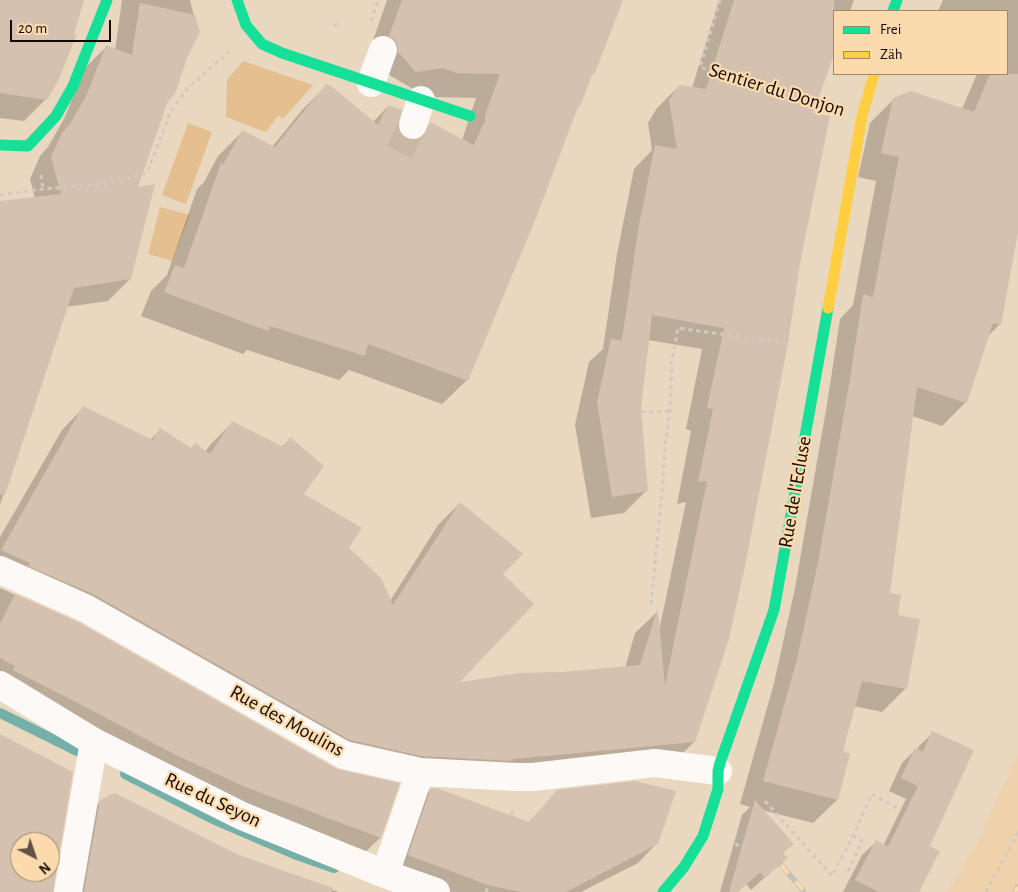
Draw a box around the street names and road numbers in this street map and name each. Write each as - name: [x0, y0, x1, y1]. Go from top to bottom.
- street label: Sentier du Donjon: [706, 58, 848, 122]
- street label: Rue de l'Ecluse: [773, 434, 817, 550]
- street label: Rue des Moulins: [226, 680, 348, 762]
- street label: Rue du Seyon: [161, 767, 265, 833]

